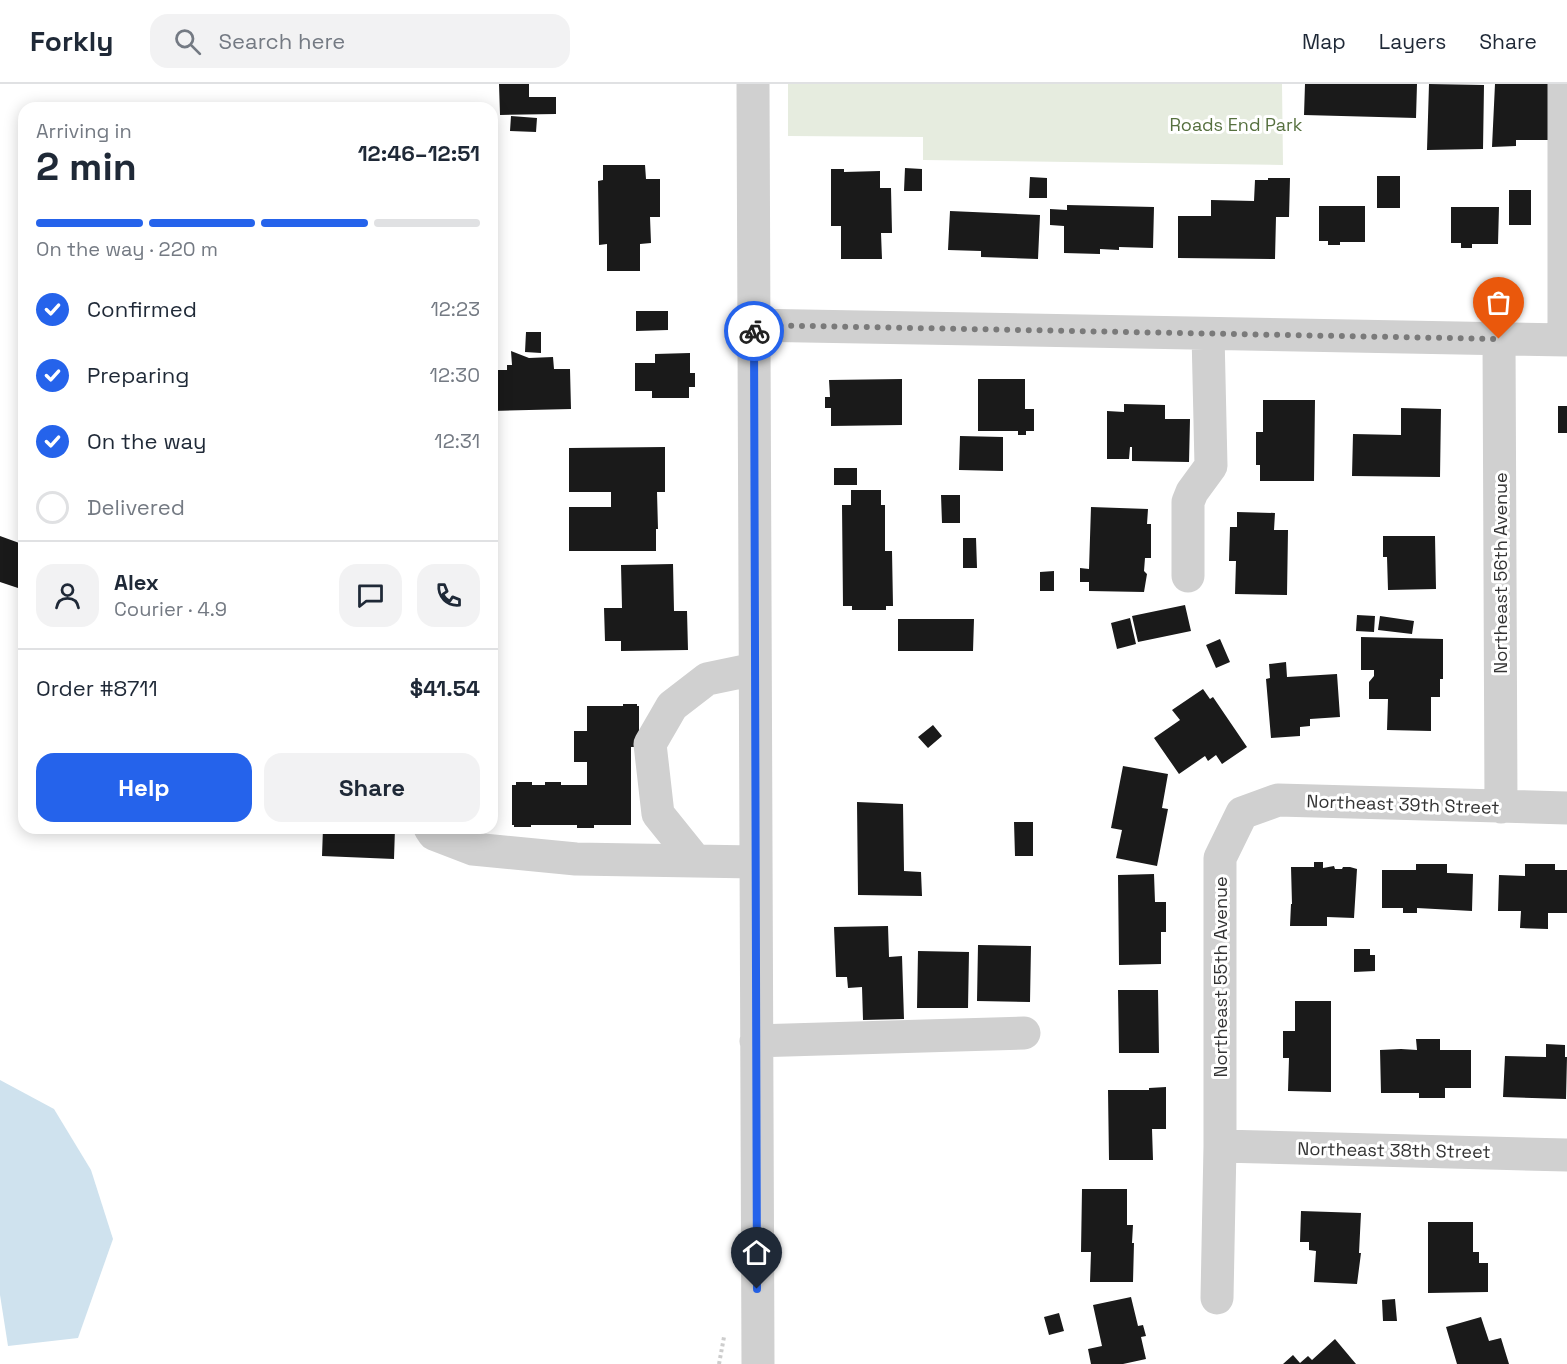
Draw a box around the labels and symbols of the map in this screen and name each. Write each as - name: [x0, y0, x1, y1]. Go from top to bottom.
- park label: Roads End Park: [1169, 113, 1303, 136]
- pin: [1473, 277, 1524, 339]
- courier: [724, 301, 784, 361]
- street label: Northeast 56th Avenue: [1489, 472, 1512, 674]
- street label: Northeast 39th Street: [1306, 789, 1500, 819]
- street label: Northeast 55th Avenue: [1209, 876, 1232, 1078]
- street label: Northeast 38th Street: [1297, 1137, 1491, 1163]
- pin: [731, 1227, 782, 1289]

